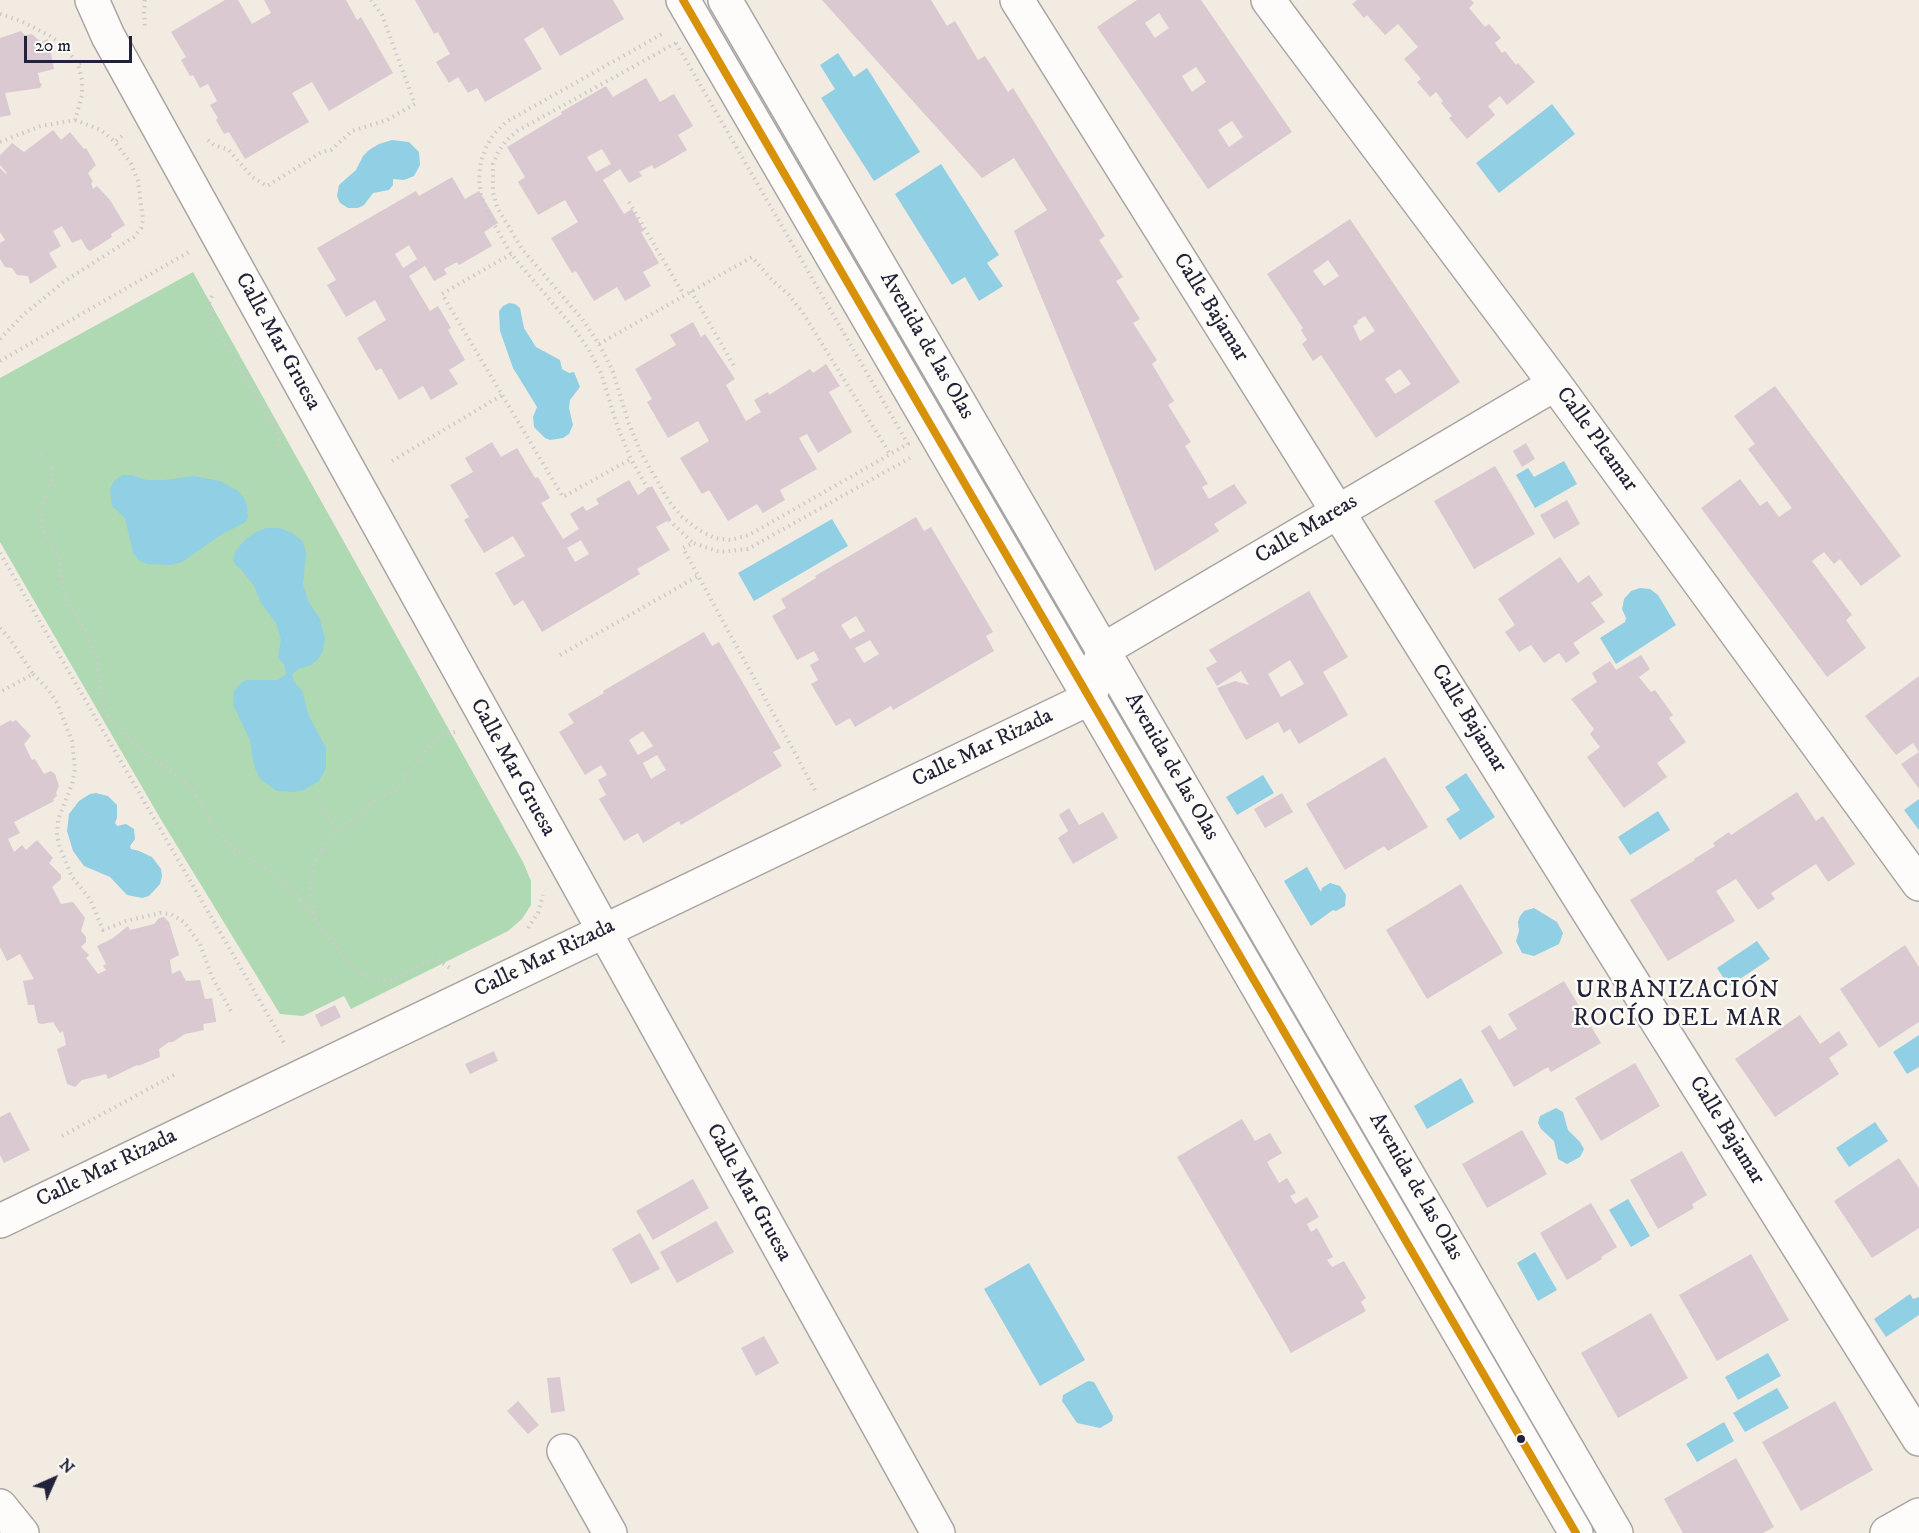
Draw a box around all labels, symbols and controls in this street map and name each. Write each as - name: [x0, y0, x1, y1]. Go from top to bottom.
- scale bar: [27, 24, 135, 62]
- text: 20 m: [35, 35, 71, 57]
- street label: Calle Bajamar: [1166, 249, 1254, 367]
- street label: Avenida de las Olas: [873, 268, 979, 424]
- street label: Calle Mar Gruesa: [228, 269, 326, 415]
- street label: Calle Pleamar: [1549, 383, 1643, 497]
- street label: Calle Mareas: [1251, 489, 1363, 571]
- street label: Calle Bajamar: [1424, 660, 1512, 778]
- street label: Avenida de las Olas: [1118, 689, 1224, 845]
- street label: Calle Mar Gruesa: [463, 695, 561, 841]
- street label: Calle Mar Rizada: [909, 704, 1057, 794]
- street label: Calle Mar Rizada: [471, 914, 619, 1004]
- district label: URBANIZACIÓN ROCÍO DEL MAR: [1573, 978, 1783, 1034]
- street label: Calle Bajamar: [1682, 1072, 1770, 1190]
- street label: Avenida de las Olas: [1362, 1109, 1468, 1265]
- street label: Calle Mar Gruesa: [699, 1120, 797, 1266]
- street label: Calle Mar Rizada: [33, 1124, 181, 1214]
- unlabelled marker: [1515, 1433, 1527, 1445]
- north arrow: [24, 1449, 84, 1509]
- text: N: [55, 1455, 78, 1478]

